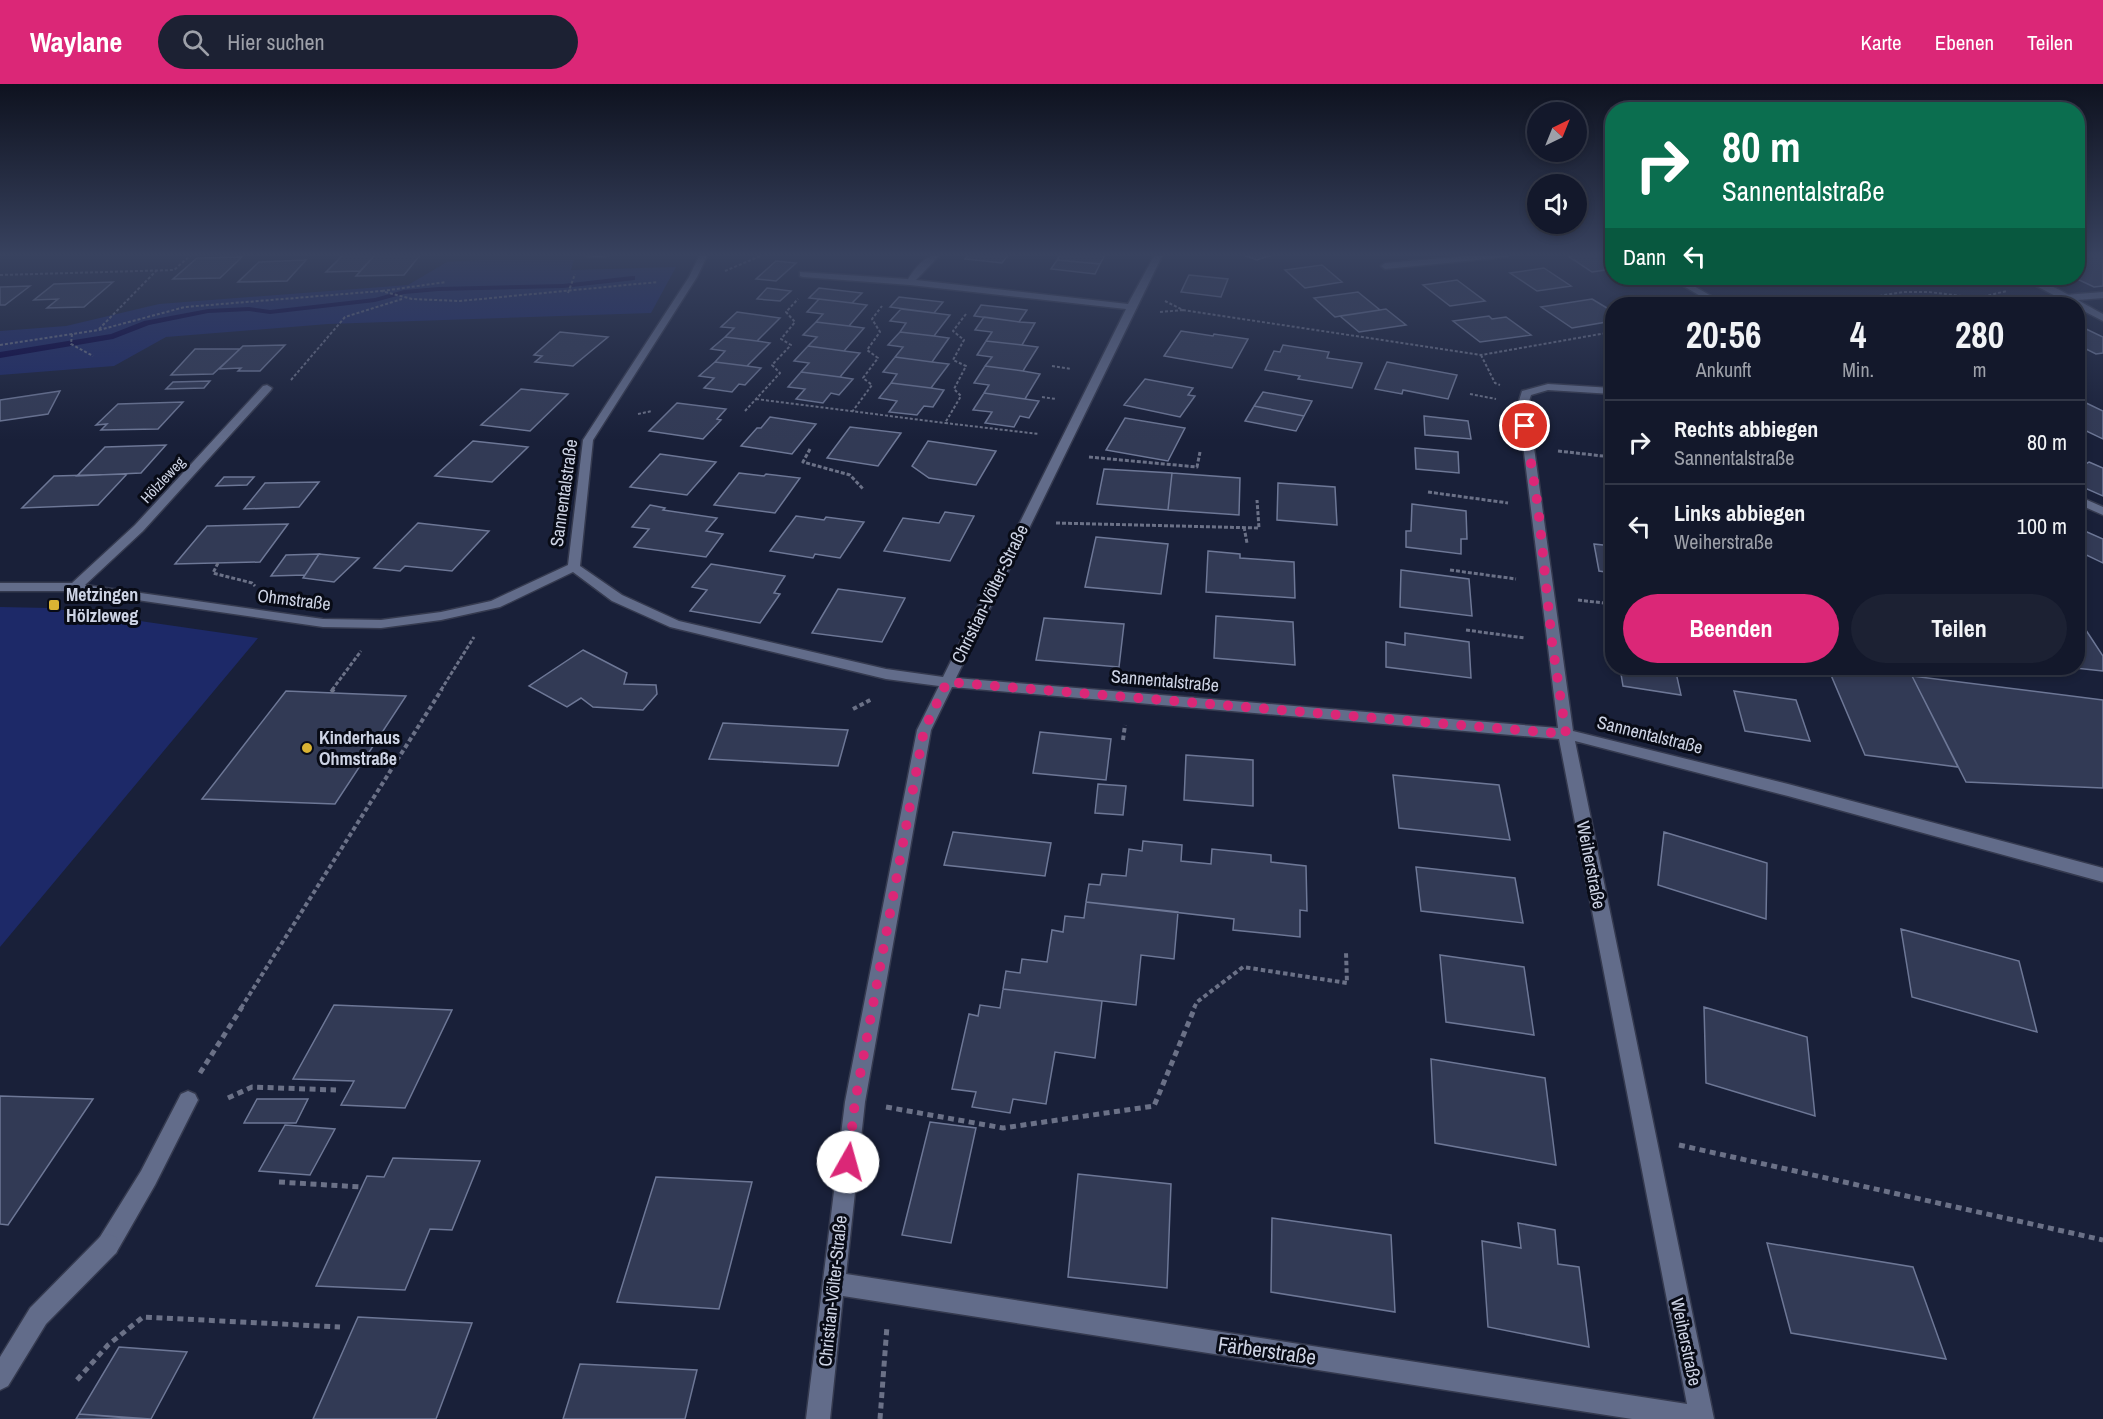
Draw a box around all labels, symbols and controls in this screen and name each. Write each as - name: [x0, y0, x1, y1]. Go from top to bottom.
- search box: [158, 15, 578, 69]
- text: Waylane: [30, 23, 122, 61]
- icon: search: [179, 26, 212, 59]
- text: Hier suchen: [227, 27, 325, 57]
- text: Karte: [1861, 28, 1902, 57]
- text: Ebenen: [1935, 28, 1994, 57]
- text: Teilen: [2027, 28, 2073, 57]
- north arrow: [1527, 102, 1587, 162]
- map controls: [1527, 102, 1587, 234]
- text: 80 m: [1722, 119, 1801, 175]
- icon: right: [1623, 126, 1701, 204]
- text: Sannentalstraße: [1722, 173, 1884, 209]
- button: sound: [1527, 174, 1587, 234]
- icon: left: [1678, 240, 1711, 273]
- text: Dann: [1623, 242, 1666, 272]
- text: 20:56: [1686, 311, 1761, 359]
- text: 4: [1850, 311, 1866, 359]
- text: 280: [1955, 311, 2004, 359]
- text: Ankunft: [1696, 356, 1751, 383]
- text: Min.: [1842, 356, 1874, 383]
- text: m: [1973, 356, 1986, 383]
- pin: [1499, 400, 1550, 451]
- icon: arrive: [1508, 409, 1541, 442]
- text: Rechts abbiegen: [1674, 414, 1818, 444]
- icon: right: [1623, 426, 1656, 459]
- text: 80 m: [2027, 427, 2067, 457]
- street label: Sannentalstraße: [544, 438, 583, 548]
- text: Sannentalstraße: [1674, 444, 1794, 471]
- street label: Hölzleweg: [136, 452, 190, 508]
- text: Links abbiegen: [1674, 498, 1805, 528]
- icon: left: [1623, 510, 1656, 543]
- text: 100 m: [2017, 511, 2067, 541]
- street label: Christian-Völter-Straße: [945, 520, 1034, 667]
- text: Weiherstraße: [1674, 528, 1773, 555]
- place label: Metzingen Hölzleweg: [66, 582, 138, 628]
- street label: Ohmstraße: [256, 583, 332, 616]
- button: Beenden: [1623, 594, 1839, 663]
- button: Teilen: [1851, 594, 2067, 663]
- marker: Metzingen Hölzleweg: [47, 598, 61, 612]
- street label: Sannentalstraße: [1110, 663, 1220, 698]
- street label: Sannentalstraße: [1595, 709, 1706, 760]
- place label: Kinderhaus Ohmstraße: [319, 725, 400, 771]
- marker: Kinderhaus Ohmstraße: [300, 741, 314, 755]
- street label: Weiherstraße: [1571, 819, 1612, 911]
- position arrow: [816, 1130, 880, 1194]
- street label: Christian-Völter-Straße: [812, 1214, 853, 1368]
- street label: Weiherstraße: [1665, 1296, 1708, 1388]
- street label: Färberstraße: [1216, 1329, 1318, 1372]

